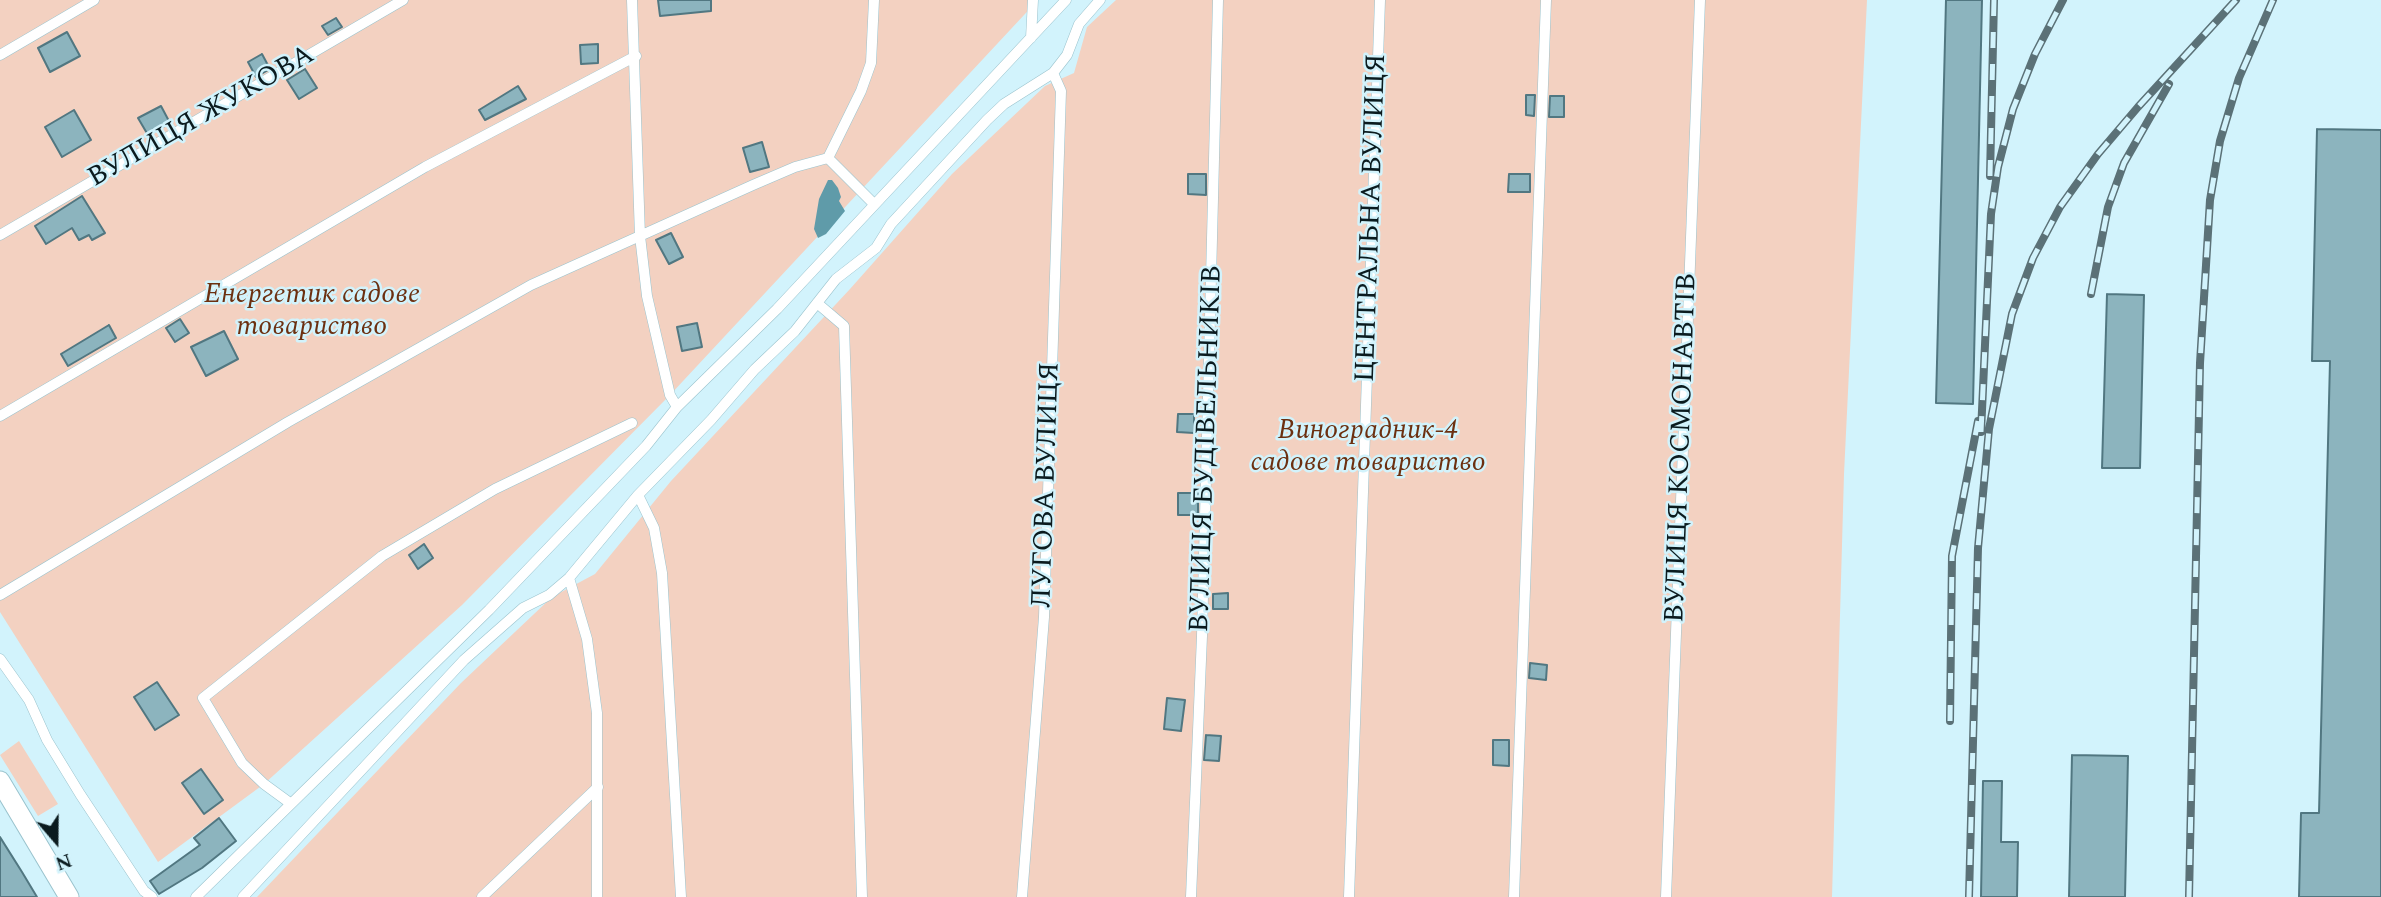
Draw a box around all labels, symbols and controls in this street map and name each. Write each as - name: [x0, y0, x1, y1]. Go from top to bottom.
- street label: ВУЛИЦЯ ЖУКОВА: [83, 40, 321, 196]
- street label: ЦЕНТРАЛЬНА ВУЛИЦЯ: [1350, 53, 1396, 383]
- street label: ВУЛИЦЯ БУДІВЕЛЬНИКІВ: [1185, 265, 1231, 633]
- street label: ВУЛИЦЯ КОСМОНАВТІВ: [1660, 273, 1706, 623]
- park label: Енергетик садове товариство: [204, 280, 420, 346]
- street label: ЛУГОВА ВУЛИЦЯ: [1027, 361, 1069, 609]
- park label: Виноградник-4 садове товариство: [1250, 416, 1486, 482]
- north arrow: [21, 806, 91, 876]
- text: N: [51, 845, 76, 877]

